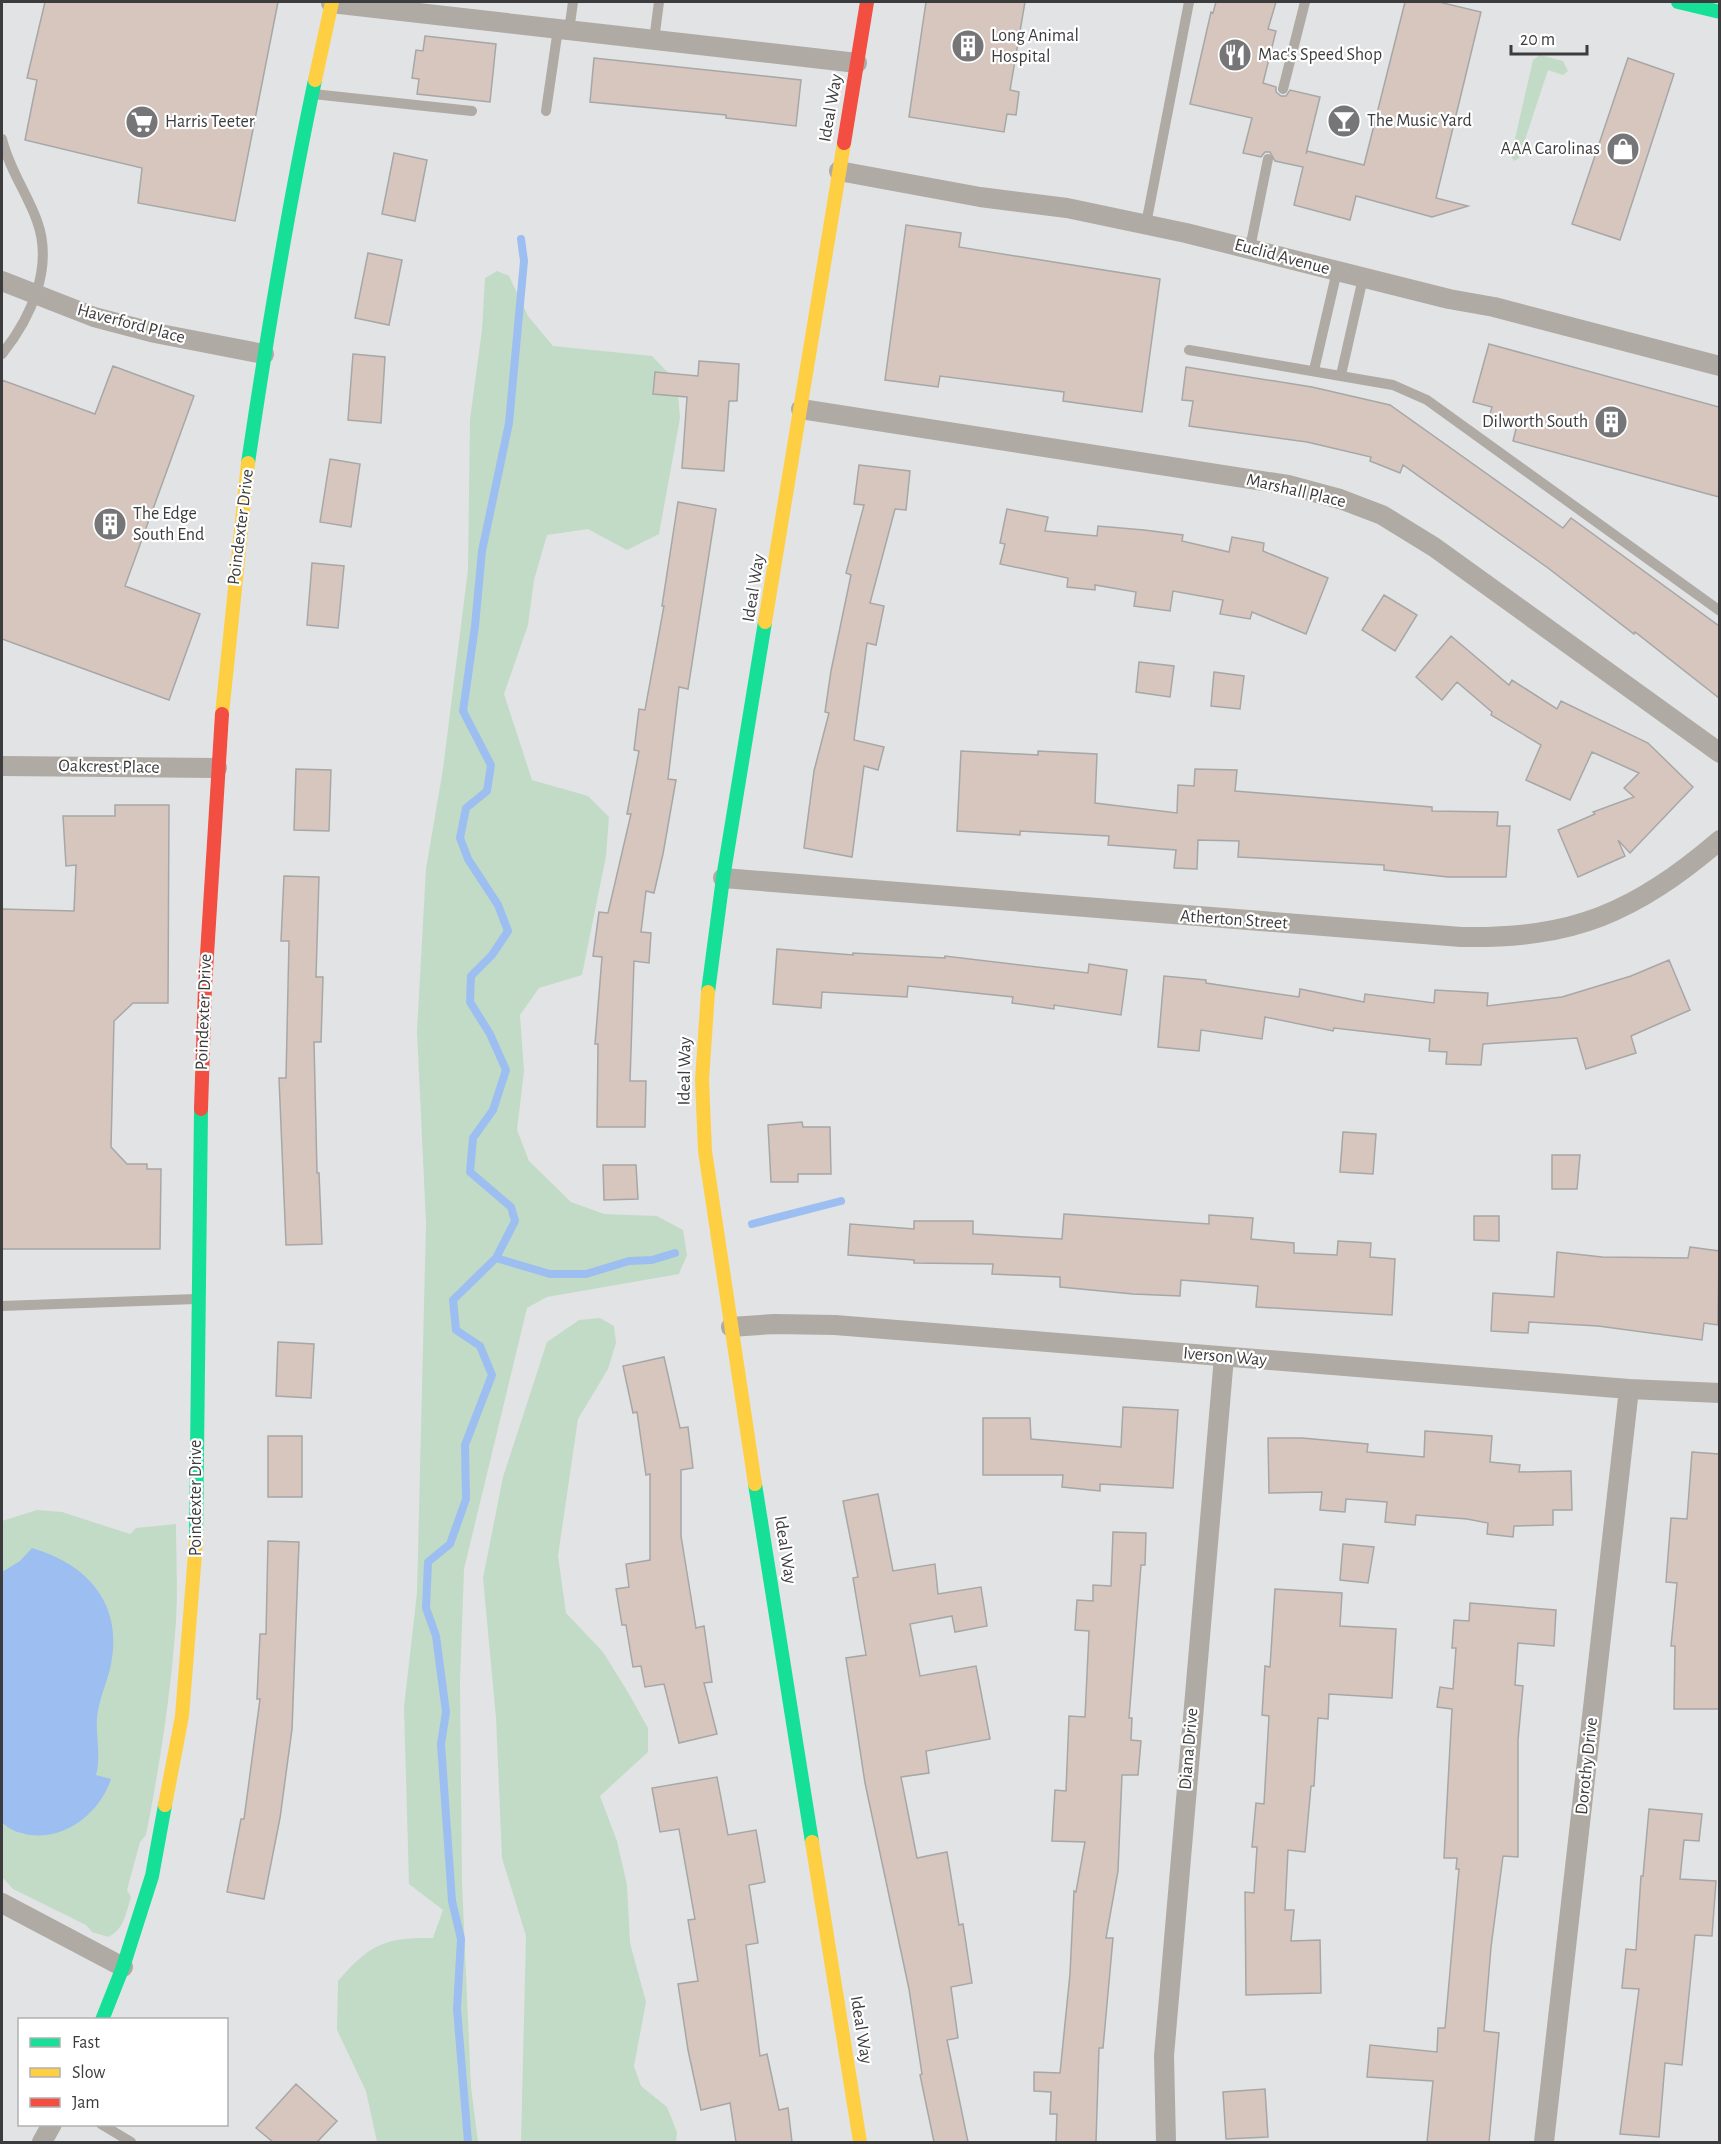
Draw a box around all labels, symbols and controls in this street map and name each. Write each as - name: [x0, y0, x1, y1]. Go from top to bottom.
- scale bar: [1511, 18, 1588, 56]
- place label: Long Animal Hospital: [991, 27, 1079, 66]
- building icon: Long Animal Hospital: [950, 28, 986, 64]
- text: 20 m: [1520, 31, 1555, 49]
- restaurant icon: Mac's Speed Shop: [1217, 37, 1253, 73]
- place label: Mac's Speed Shop: [1258, 46, 1382, 64]
- street label: Ideal Way: [816, 72, 846, 143]
- bar icon: The Music Yard: [1326, 103, 1362, 139]
- supermarket icon: Harris Teeter: [124, 104, 160, 140]
- place label: The Music Yard: [1367, 112, 1472, 130]
- place label: Harris Teeter: [165, 113, 255, 131]
- shop icon: AAA Carolinas: [1605, 131, 1641, 167]
- place label: AAA Carolinas: [1501, 140, 1600, 158]
- street label: Euclid Avenue: [1232, 236, 1332, 278]
- street label: Haverford Place: [75, 301, 187, 347]
- building icon: Dilworth South: [1593, 404, 1629, 440]
- place label: Dilworth South: [1482, 413, 1588, 431]
- street label: Poindexter Drive: [225, 468, 257, 586]
- street label: Marshall Place: [1245, 471, 1347, 511]
- place label: The Edge South End: [133, 505, 204, 544]
- building icon: The Edge South End: [92, 506, 128, 542]
- street label: Ideal Way: [740, 552, 768, 623]
- street label: Oakcrest Place: [58, 757, 160, 777]
- street label: Atherton Street: [1179, 907, 1289, 933]
- street label: Poindexter Drive: [193, 953, 215, 1071]
- street label: Ideal Way: [675, 1036, 695, 1106]
- street label: Iverson Way: [1182, 1344, 1268, 1370]
- street label: Poindexter Drive: [187, 1440, 205, 1556]
- street label: Ideal Way: [771, 1515, 799, 1586]
- street label: Diana Drive: [1176, 1707, 1202, 1791]
- street label: Dorothy Drive: [1573, 1716, 1601, 1816]
- street label: Ideal Way: [847, 1995, 875, 2066]
- legend: [18, 2018, 228, 2126]
- text: Fast: [72, 2034, 100, 2052]
- text: Slow: [72, 2064, 105, 2082]
- text: Jam: [72, 2094, 100, 2112]

